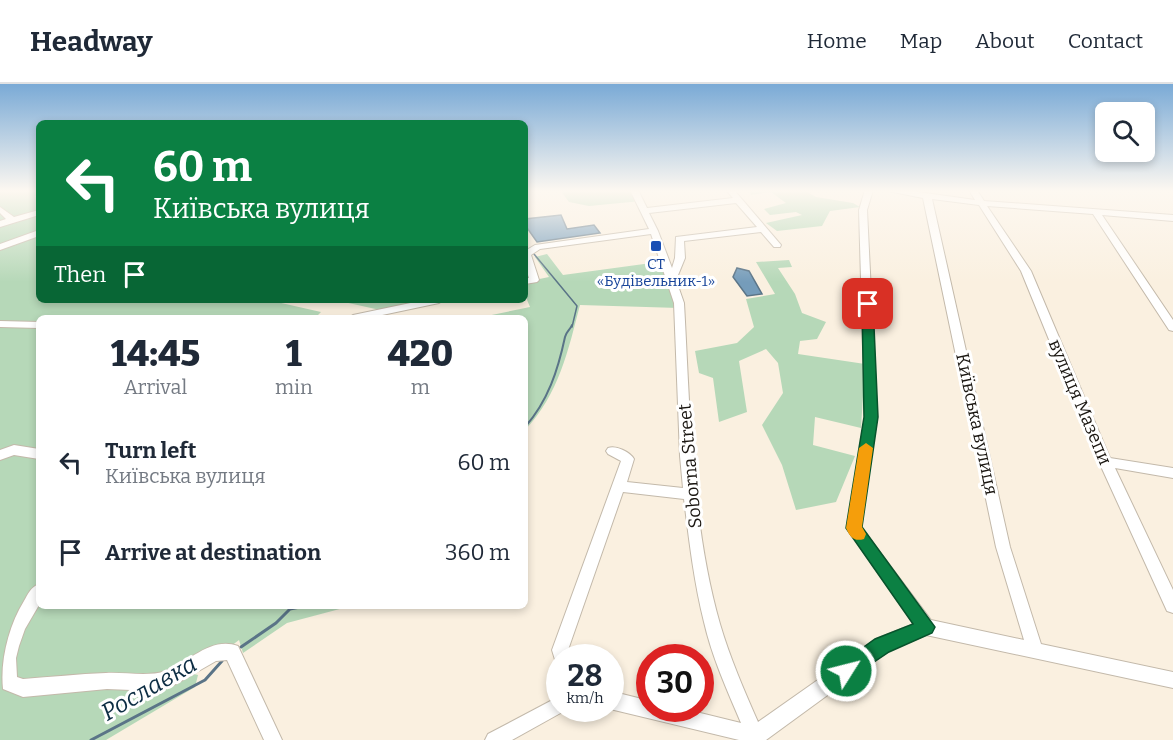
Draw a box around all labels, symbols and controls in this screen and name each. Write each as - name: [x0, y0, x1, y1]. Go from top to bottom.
- text: Headway: [30, 25, 153, 58]
- text: Home: [807, 28, 867, 54]
- text: Map: [900, 28, 942, 54]
- text: About: [975, 28, 1035, 54]
- text: Contact: [1068, 28, 1143, 54]
- map controls: [1095, 102, 1155, 162]
- button: search: [1095, 102, 1155, 162]
- text: 60 m: [153, 142, 252, 192]
- icon: left: [54, 144, 132, 222]
- text: Київська вулиця: [153, 193, 370, 225]
- marker: СТ «Будівельник-1»: [649, 239, 663, 253]
- place label: СТ «Будівельник-1»: [597, 255, 715, 290]
- icon: arrive: [118, 258, 151, 291]
- text: Then: [54, 261, 106, 288]
- pin: [842, 278, 893, 329]
- icon: arrive: [851, 287, 884, 320]
- text: 14:45: [111, 332, 200, 376]
- text: 1: [286, 332, 302, 376]
- text: 420: [388, 332, 453, 376]
- street label: вулиця Мазепи: [1044, 336, 1116, 468]
- street label: Київська вулиця: [951, 351, 1003, 497]
- text: Arrival: [124, 375, 187, 399]
- text: min: [275, 375, 313, 399]
- text: m: [411, 375, 430, 399]
- street label: Soborna Street: [674, 402, 706, 529]
- text: Turn left: [105, 437, 197, 464]
- icon: left: [54, 446, 87, 479]
- text: 60 m: [458, 449, 510, 476]
- text: Київська вулиця: [105, 464, 265, 488]
- icon: arrive: [54, 536, 87, 569]
- text: Arrive at destination: [105, 539, 321, 566]
- text: 360 m: [445, 539, 510, 566]
- position arrow: [814, 639, 878, 703]
- speed limit sign: 30: [636, 644, 714, 722]
- water label: Рославка: [96, 649, 202, 727]
- text: 28: [568, 658, 602, 694]
- text: km/h: [566, 689, 604, 707]

